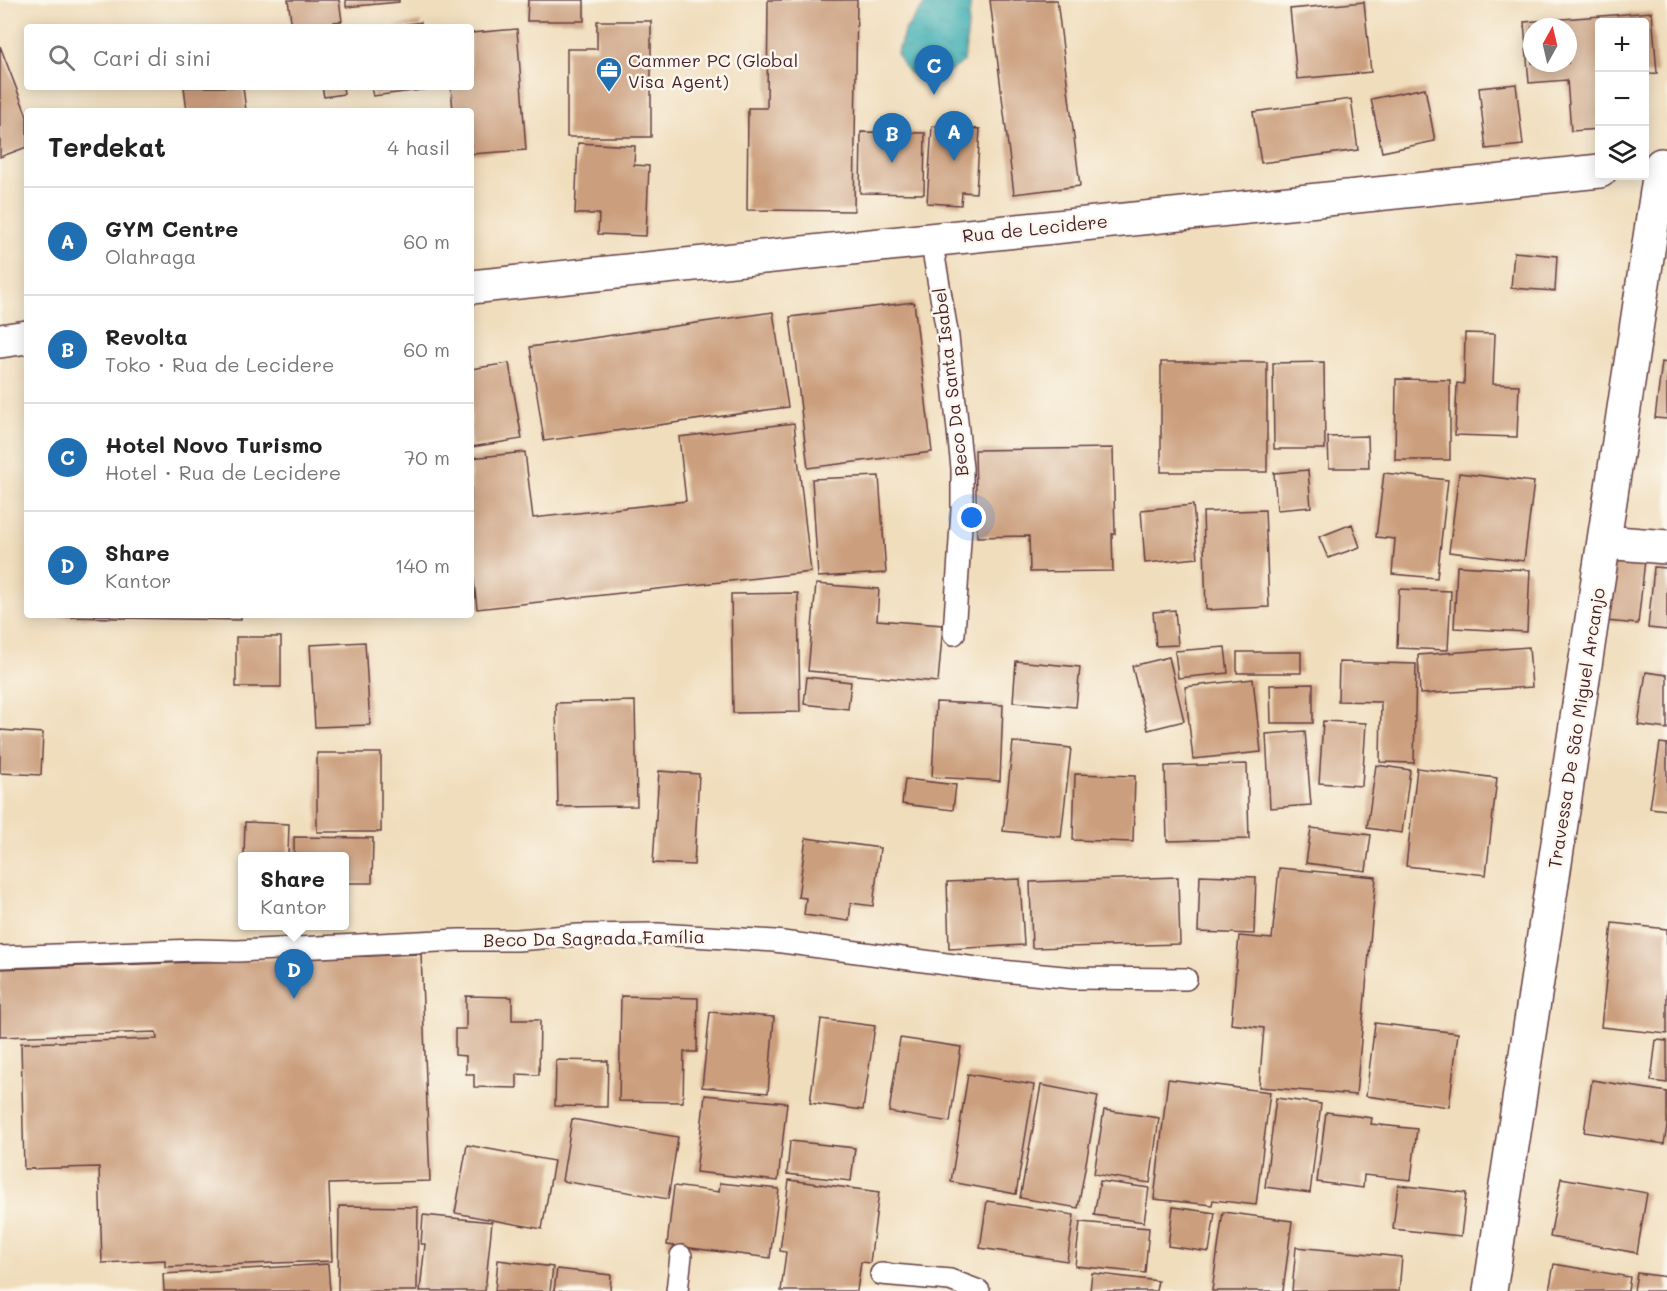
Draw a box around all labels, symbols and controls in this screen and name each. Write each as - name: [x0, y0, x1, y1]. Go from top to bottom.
- north arrow: [1523, 18, 1577, 72]
- map controls: [1595, 18, 1649, 180]
- button: +: [1595, 18, 1649, 72]
- search box: [24, 24, 474, 90]
- icon: search: [45, 41, 78, 74]
- text: Cari di sini: [93, 43, 211, 72]
- pin: C: [914, 46, 954, 95]
- place label: Cammer PC (Global Visa Agent): [628, 48, 798, 93]
- office icon: Cammer PC (Global Visa Agent): [594, 55, 624, 93]
- button: −: [1595, 72, 1649, 126]
- pin: A: [934, 112, 974, 161]
- pin: B: [872, 114, 912, 163]
- button: layers: [1595, 126, 1649, 180]
- text: Terdekat: [48, 130, 166, 164]
- text: 4 hasil: [387, 134, 450, 160]
- street label: Rua de Lecidere: [961, 208, 1109, 248]
- text: GYM Centre: [105, 214, 238, 243]
- text: A: [61, 228, 74, 254]
- text: 60 m: [403, 228, 450, 254]
- text: Olahraga: [105, 243, 196, 269]
- street label: Beco Da Santa Isabel: [927, 286, 973, 478]
- text: Revolta: [105, 322, 188, 351]
- text: B: [61, 336, 74, 362]
- text: 60 m: [403, 336, 450, 362]
- text: Toko · Rua de Lecidere: [105, 351, 334, 377]
- text: Hotel Novo Turismo: [105, 430, 322, 459]
- text: C: [60, 444, 75, 470]
- text: 70 m: [404, 444, 450, 470]
- text: Hotel · Rua de Lecidere: [105, 459, 341, 485]
- your location: [957, 503, 986, 532]
- text: Share: [105, 538, 170, 567]
- text: D: [60, 552, 75, 578]
- text: 140 m: [395, 552, 450, 578]
- text: Kantor: [105, 567, 171, 593]
- street label: Travessa De São Miguel Arcanjo: [1542, 586, 1610, 870]
- popup: [238, 852, 349, 930]
- text: Share: [260, 864, 325, 893]
- text: Kantor: [260, 893, 327, 919]
- street label: Beco Da Sagrada Família: [483, 924, 705, 952]
- pin: D: [274, 950, 314, 999]

